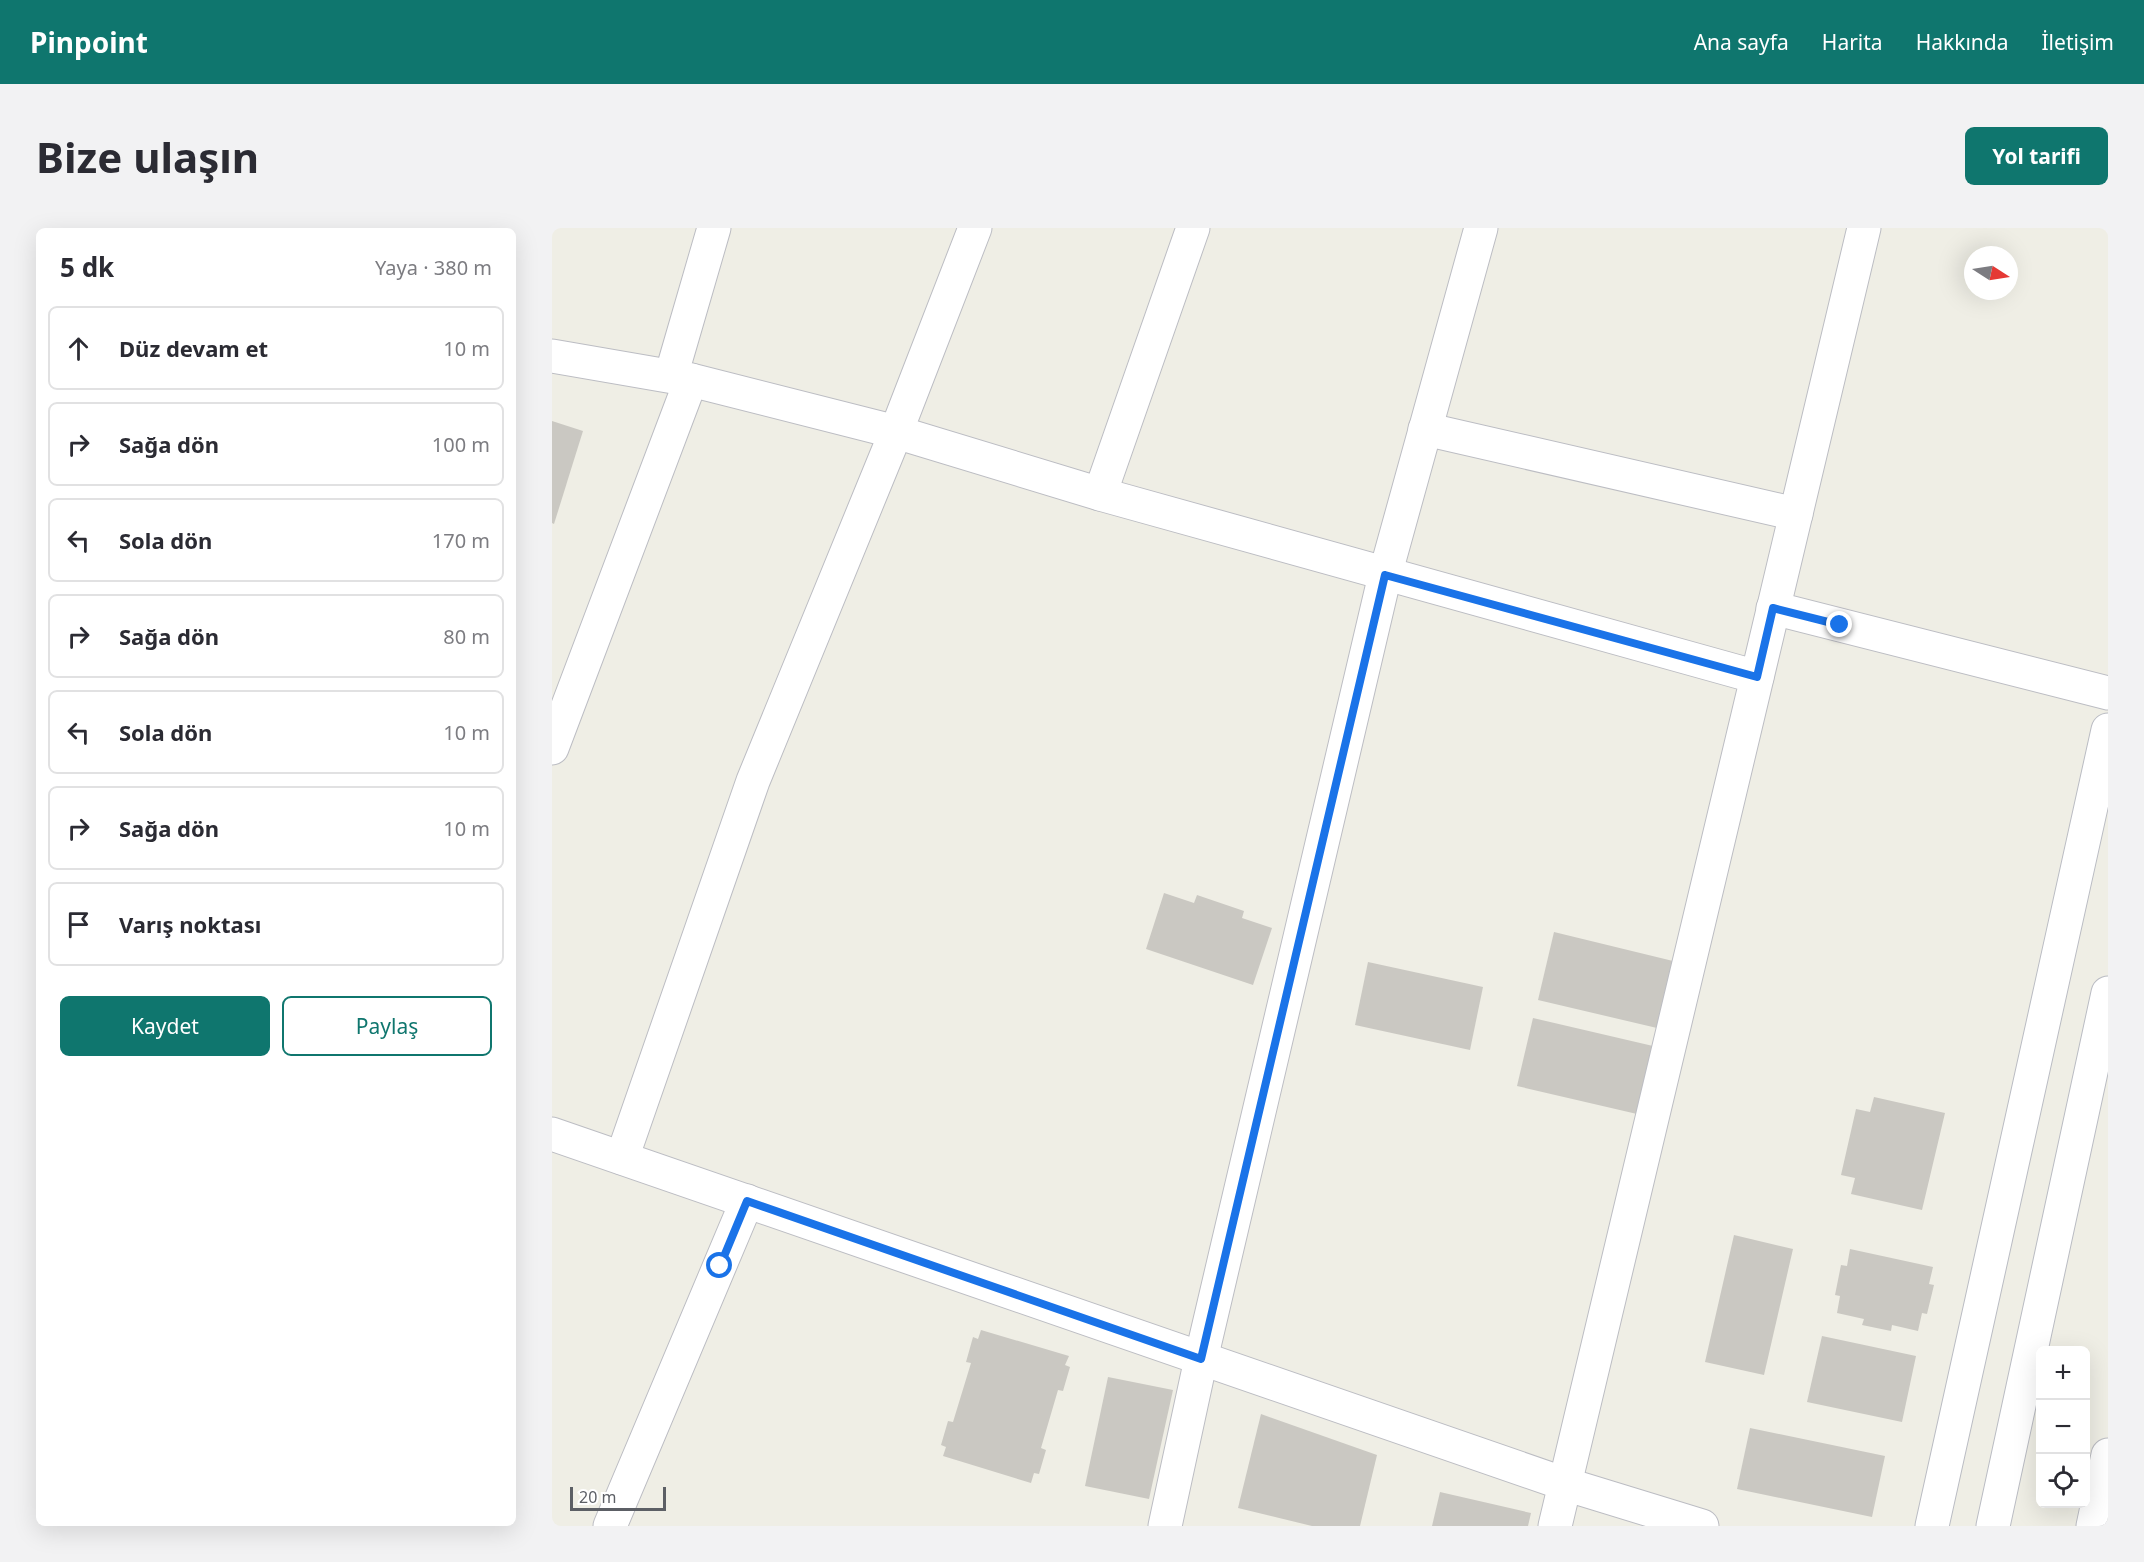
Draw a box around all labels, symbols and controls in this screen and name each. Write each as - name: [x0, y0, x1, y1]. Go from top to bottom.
- text: Pinpoint: [30, 23, 148, 61]
- text: Ana sayfa: [1694, 28, 1789, 56]
- text: Harita: [1822, 28, 1883, 56]
- text: Hakkında: [1916, 28, 2009, 56]
- text: İletişim: [2042, 28, 2114, 56]
- button: Yol tarifi: [1965, 127, 2108, 185]
- text: Bize ulaşın: [36, 128, 259, 185]
- north arrow: [1964, 246, 2018, 300]
- text: 5 dk: [60, 249, 114, 285]
- text: Yaya · 380 m: [375, 254, 492, 281]
- icon: ahead: [62, 332, 95, 365]
- text: Düz devam et: [119, 333, 268, 363]
- text: 10 m: [443, 335, 490, 362]
- icon: right: [62, 428, 95, 461]
- text: Sağa dön: [119, 429, 219, 459]
- text: 100 m: [432, 431, 490, 458]
- icon: left: [62, 524, 95, 557]
- text: Sola dön: [119, 525, 212, 555]
- text: 170 m: [432, 527, 490, 554]
- route end: [1826, 611, 1852, 637]
- icon: right: [62, 620, 95, 653]
- text: Sağa dön: [119, 621, 219, 651]
- text: 80 m: [443, 623, 490, 650]
- icon: left: [62, 716, 95, 749]
- text: Sola dön: [119, 717, 212, 747]
- text: 10 m: [443, 719, 490, 746]
- icon: right: [62, 812, 95, 845]
- text: Sağa dön: [119, 813, 219, 843]
- text: 10 m: [443, 815, 490, 842]
- icon: arrive: [62, 908, 95, 941]
- text: Varış noktası: [119, 909, 261, 939]
- button: Kaydet: [60, 996, 270, 1056]
- button: Paylaş: [282, 996, 492, 1056]
- route start: [706, 1252, 732, 1278]
- map controls: [2036, 1346, 2090, 1508]
- button: +: [2036, 1346, 2090, 1400]
- button: −: [2036, 1400, 2090, 1454]
- button: locate: [2036, 1454, 2090, 1508]
- scale bar: [570, 1484, 666, 1512]
- text: 20 m: [579, 1486, 616, 1508]

